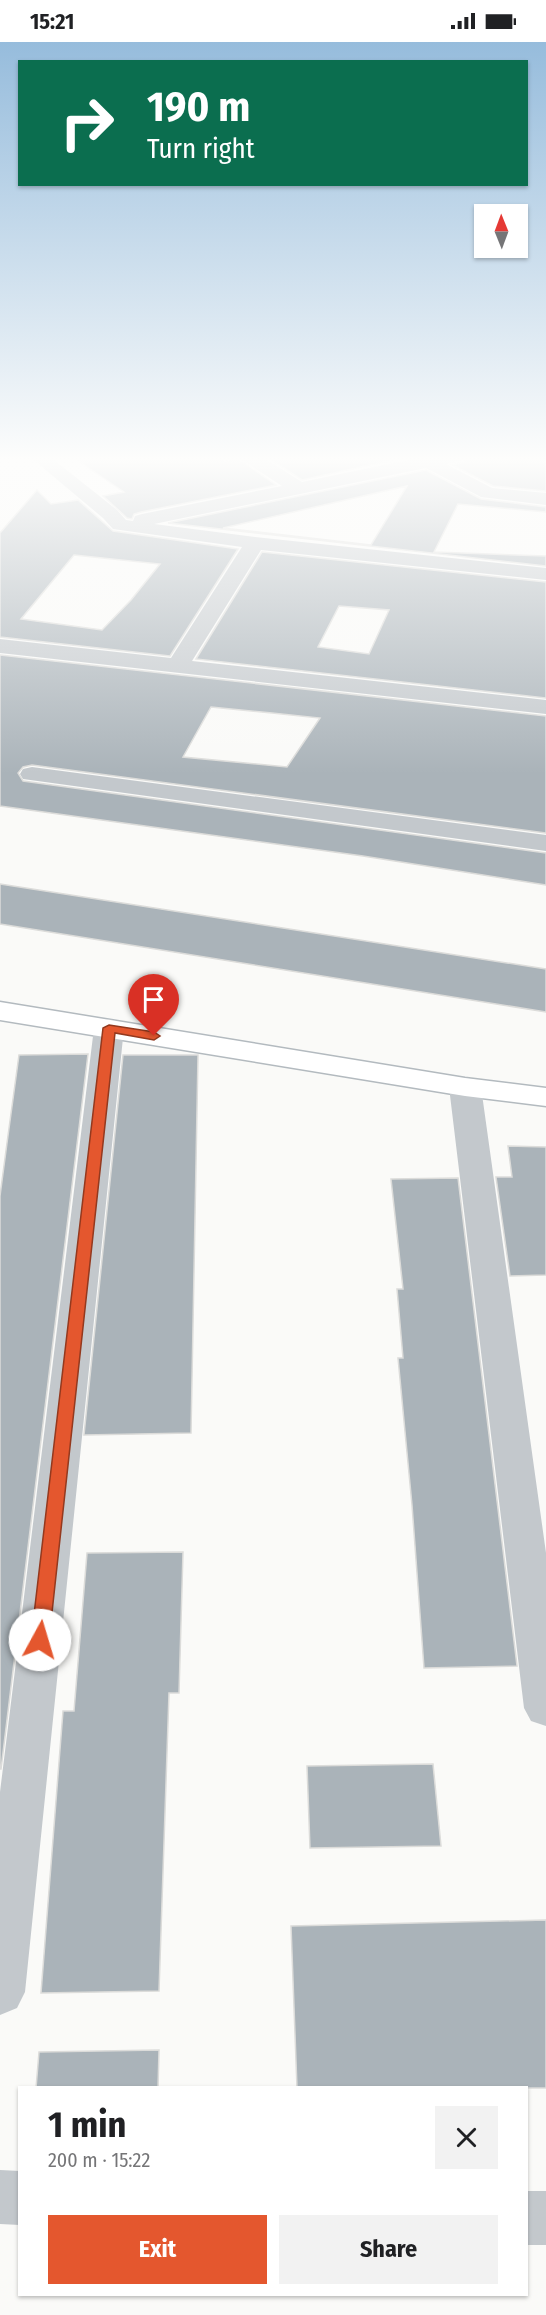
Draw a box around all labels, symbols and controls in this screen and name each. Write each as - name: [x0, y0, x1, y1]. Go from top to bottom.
- text: 15:21: [30, 8, 74, 35]
- text: 190 m: [147, 82, 250, 132]
- icon: right: [48, 84, 126, 162]
- text: Turn right: [147, 133, 255, 165]
- north arrow: [474, 204, 528, 258]
- map controls: [474, 204, 528, 258]
- pin: [128, 974, 179, 1036]
- icon: arrive: [137, 983, 170, 1016]
- position arrow: [8, 1608, 72, 1672]
- text: 1 min: [48, 2103, 126, 2147]
- button: close: [435, 2106, 498, 2169]
- text: 200 m · 15:22: [48, 2148, 150, 2172]
- button: Exit: [48, 2215, 267, 2284]
- button: Share: [279, 2215, 498, 2284]

